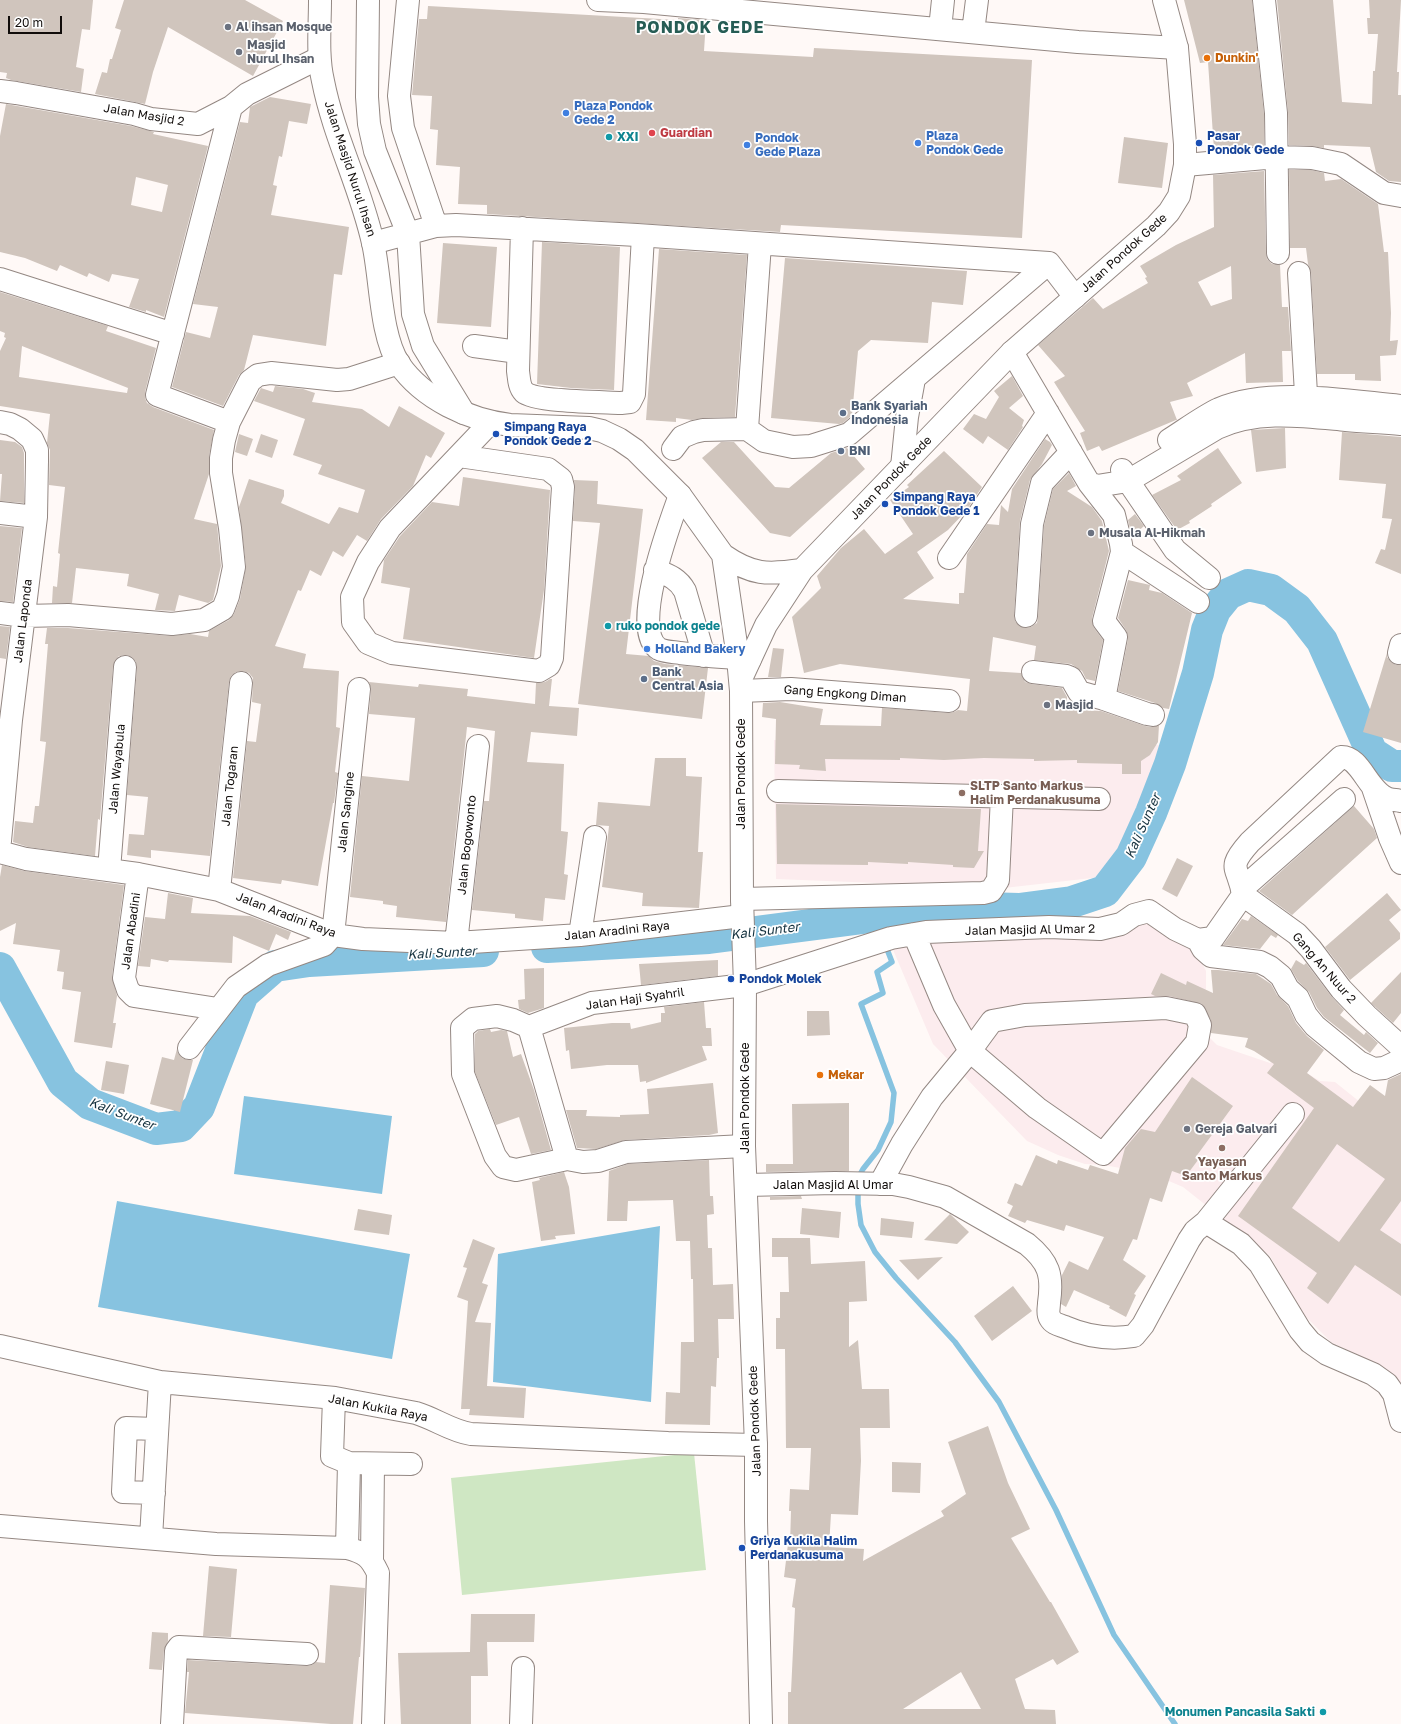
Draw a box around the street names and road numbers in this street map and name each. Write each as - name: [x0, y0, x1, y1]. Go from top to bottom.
- street label: Jalan Masjid Nurul Ihsan: [321, 99, 379, 239]
- street label: Jalan Masjid 2: [103, 101, 185, 129]
- street label: Jalan Pondok Gede: [1078, 211, 1170, 295]
- street label: Jalan Pondok Gede: [847, 433, 935, 523]
- street label: Jalan Laponda: [11, 578, 35, 664]
- street label: Gang Engkong Diman: [783, 683, 907, 705]
- street label: Jalan Pondok Gede: [734, 719, 748, 829]
- street label: Jalan Wayabula: [106, 723, 128, 815]
- street label: Jalan Togaran: [219, 745, 241, 827]
- street label: Jalan Sangine: [335, 771, 357, 853]
- street label: Jalan Bogowonto: [455, 794, 479, 896]
- street label: Jalan Aradini Raya: [234, 889, 338, 941]
- street label: Jalan Abadini: [118, 891, 144, 971]
- street label: Jalan Aradini Raya: [564, 918, 670, 944]
- street label: Jalan Masjid Al Umar 2: [965, 922, 1095, 938]
- street label: Gang An Nuur 2: [1289, 929, 1359, 1007]
- street label: Jalan Haji Syahril: [585, 985, 685, 1013]
- street label: Jalan Pondok Gede: [738, 1043, 752, 1153]
- street label: Jalan Masjid Al Umar: [773, 1178, 893, 1192]
- street label: Jalan Pondok Gede: [746, 1365, 764, 1477]
- street label: Jalan Kukila Raya: [327, 1391, 429, 1425]

